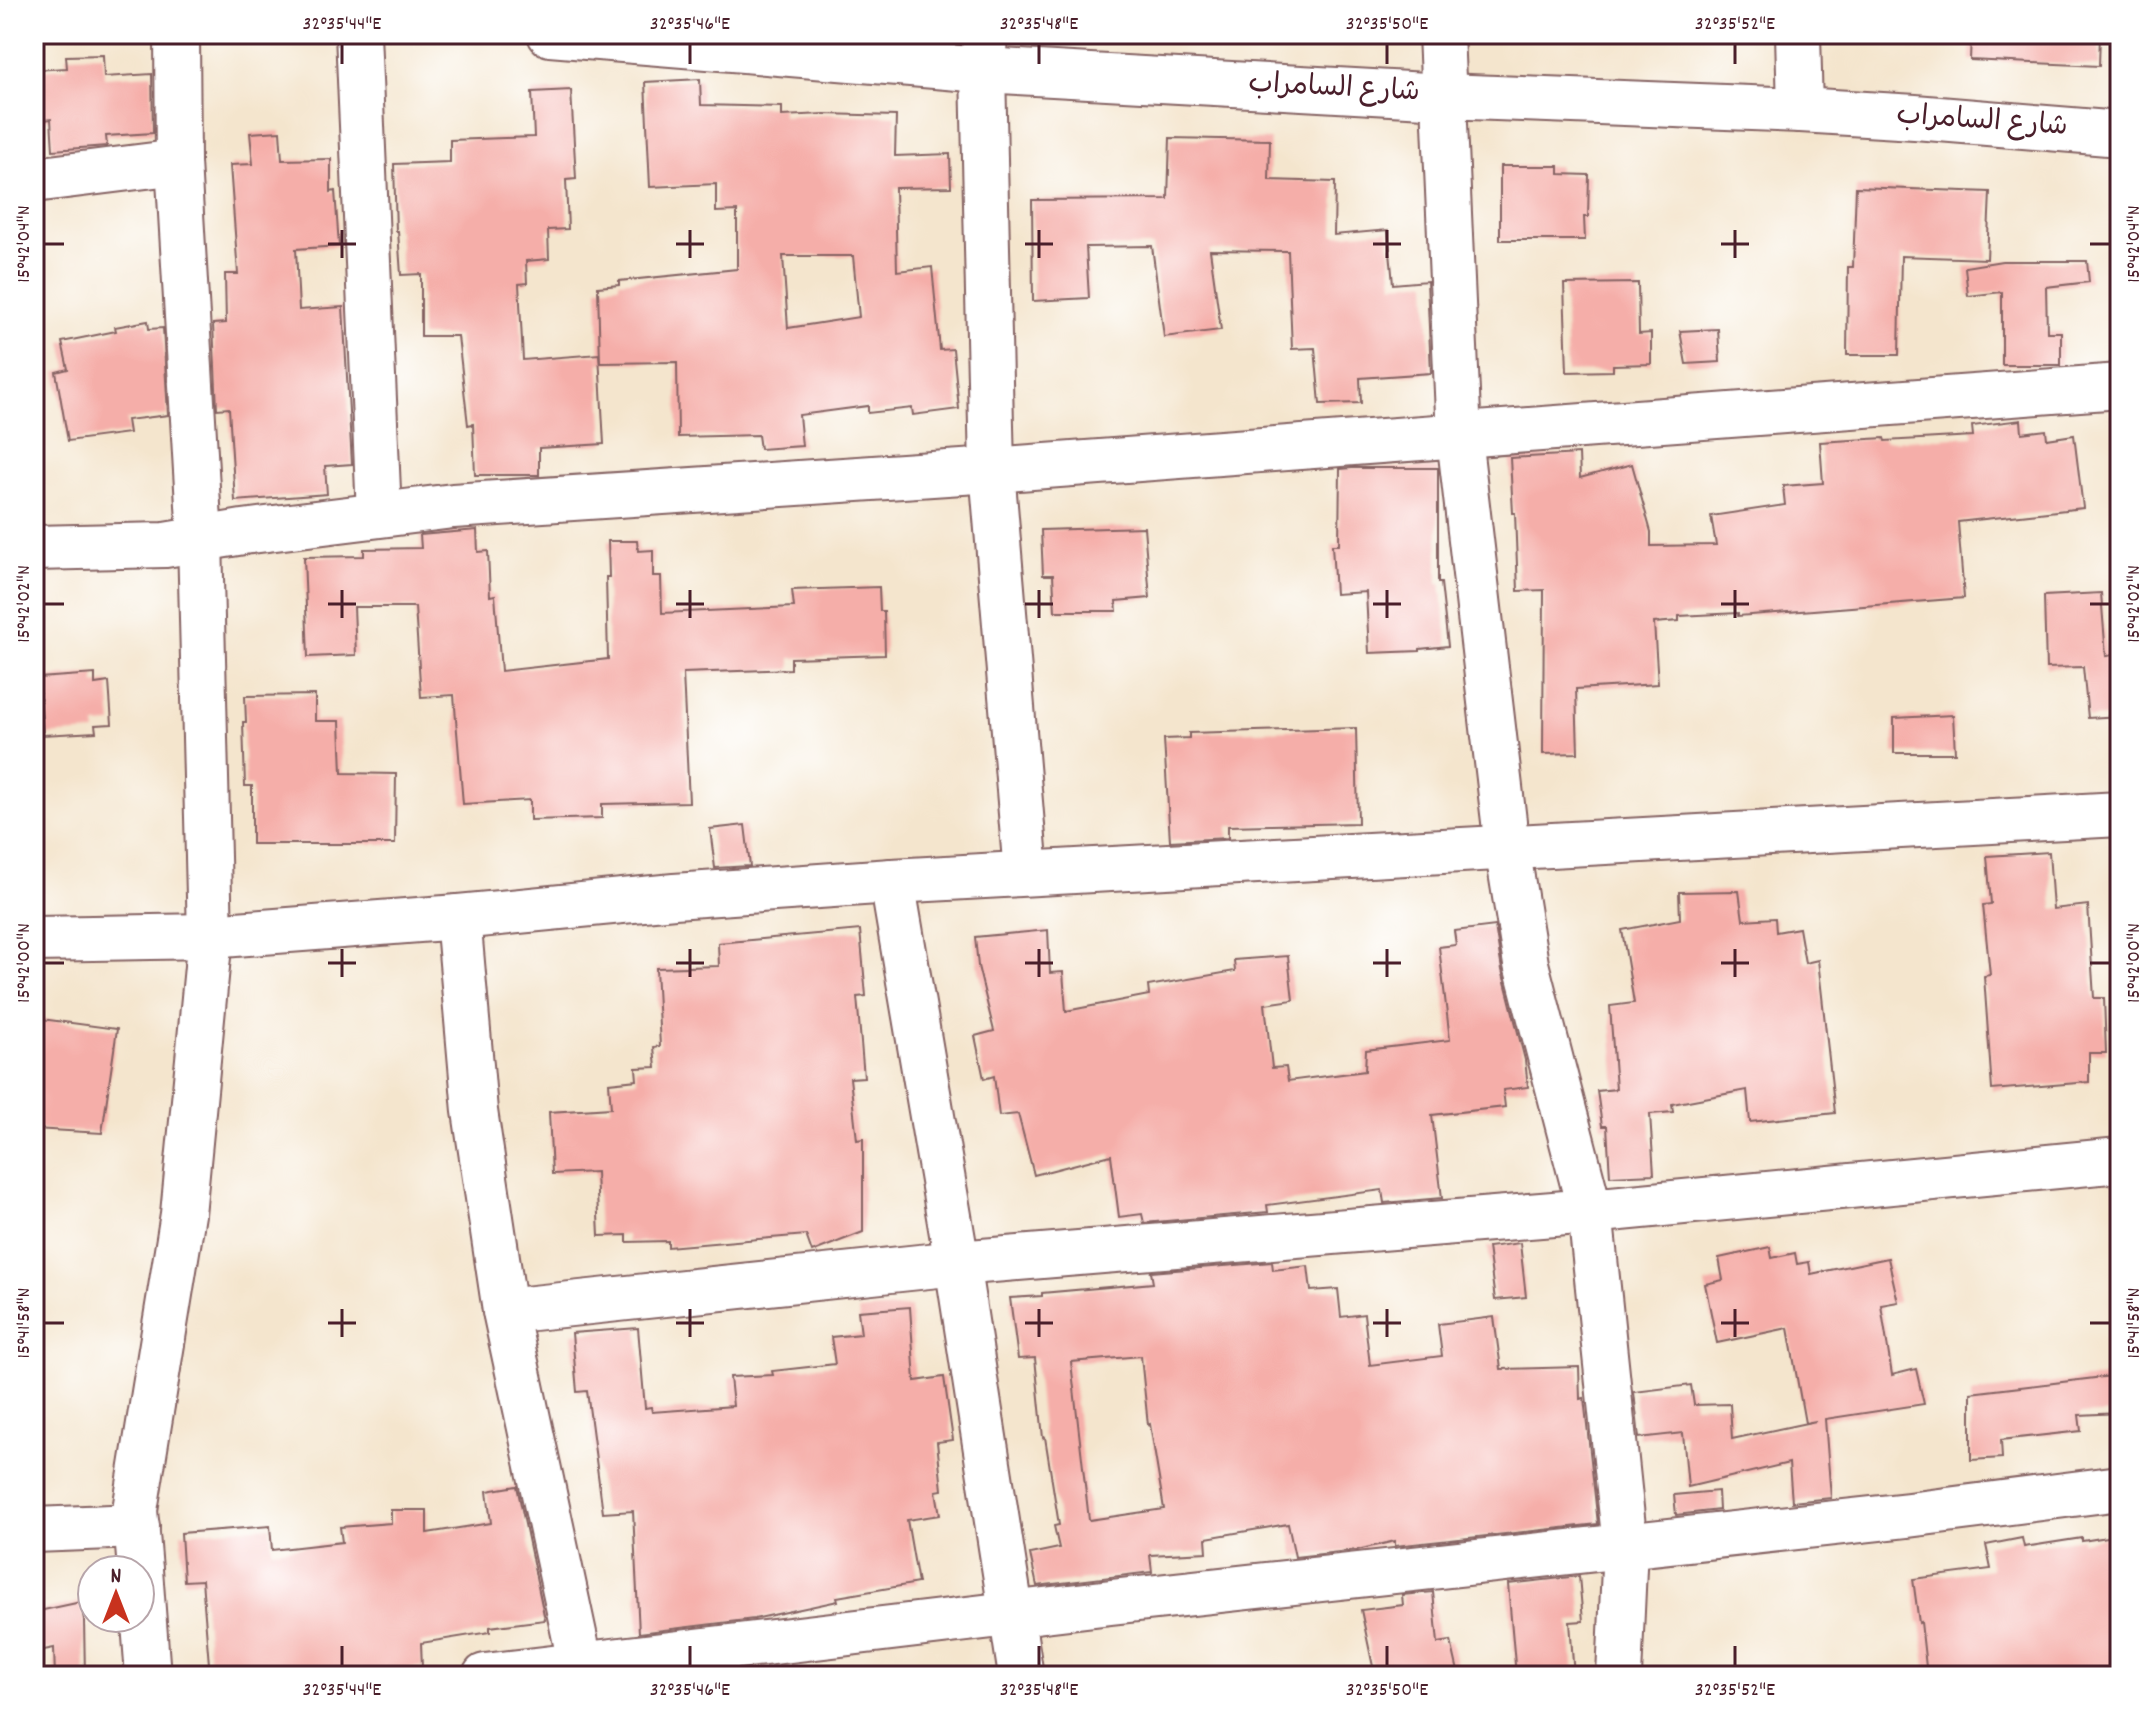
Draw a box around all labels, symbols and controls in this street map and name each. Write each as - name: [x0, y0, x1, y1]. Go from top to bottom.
- text: 32°35'44"E: [303, 11, 381, 39]
- text: 32°35'46"E: [650, 11, 730, 39]
- text: 32°35'48"E: [1000, 11, 1078, 39]
- text: 32°35'50"E: [1346, 11, 1428, 39]
- text: 32°35'52"E: [1695, 11, 1775, 39]
- street label: شارع السامراب: [1247, 66, 1421, 114]
- street label: شارع السامراب: [1895, 97, 2069, 149]
- text: 15°42'04"N: [11, 205, 39, 283]
- text: 15°42'04"N: [2121, 205, 2149, 283]
- text: 15°42'02"N: [11, 565, 39, 643]
- text: 15°42'02"N: [2121, 565, 2149, 643]
- text: 15°42'00"N: [11, 923, 39, 1003]
- text: 15°42'00"N: [2121, 923, 2149, 1003]
- text: 15°41'58"N: [11, 1288, 39, 1358]
- text: 15°41'58"N: [2121, 1288, 2149, 1358]
- north arrow: [76, 1554, 156, 1634]
- text: N: [111, 1562, 122, 1593]
- text: 32°35'44"E: [303, 1677, 381, 1705]
- text: 32°35'46"E: [650, 1677, 730, 1705]
- text: 32°35'48"E: [1000, 1677, 1078, 1705]
- text: 32°35'50"E: [1346, 1677, 1428, 1705]
- text: 32°35'52"E: [1695, 1677, 1775, 1705]

